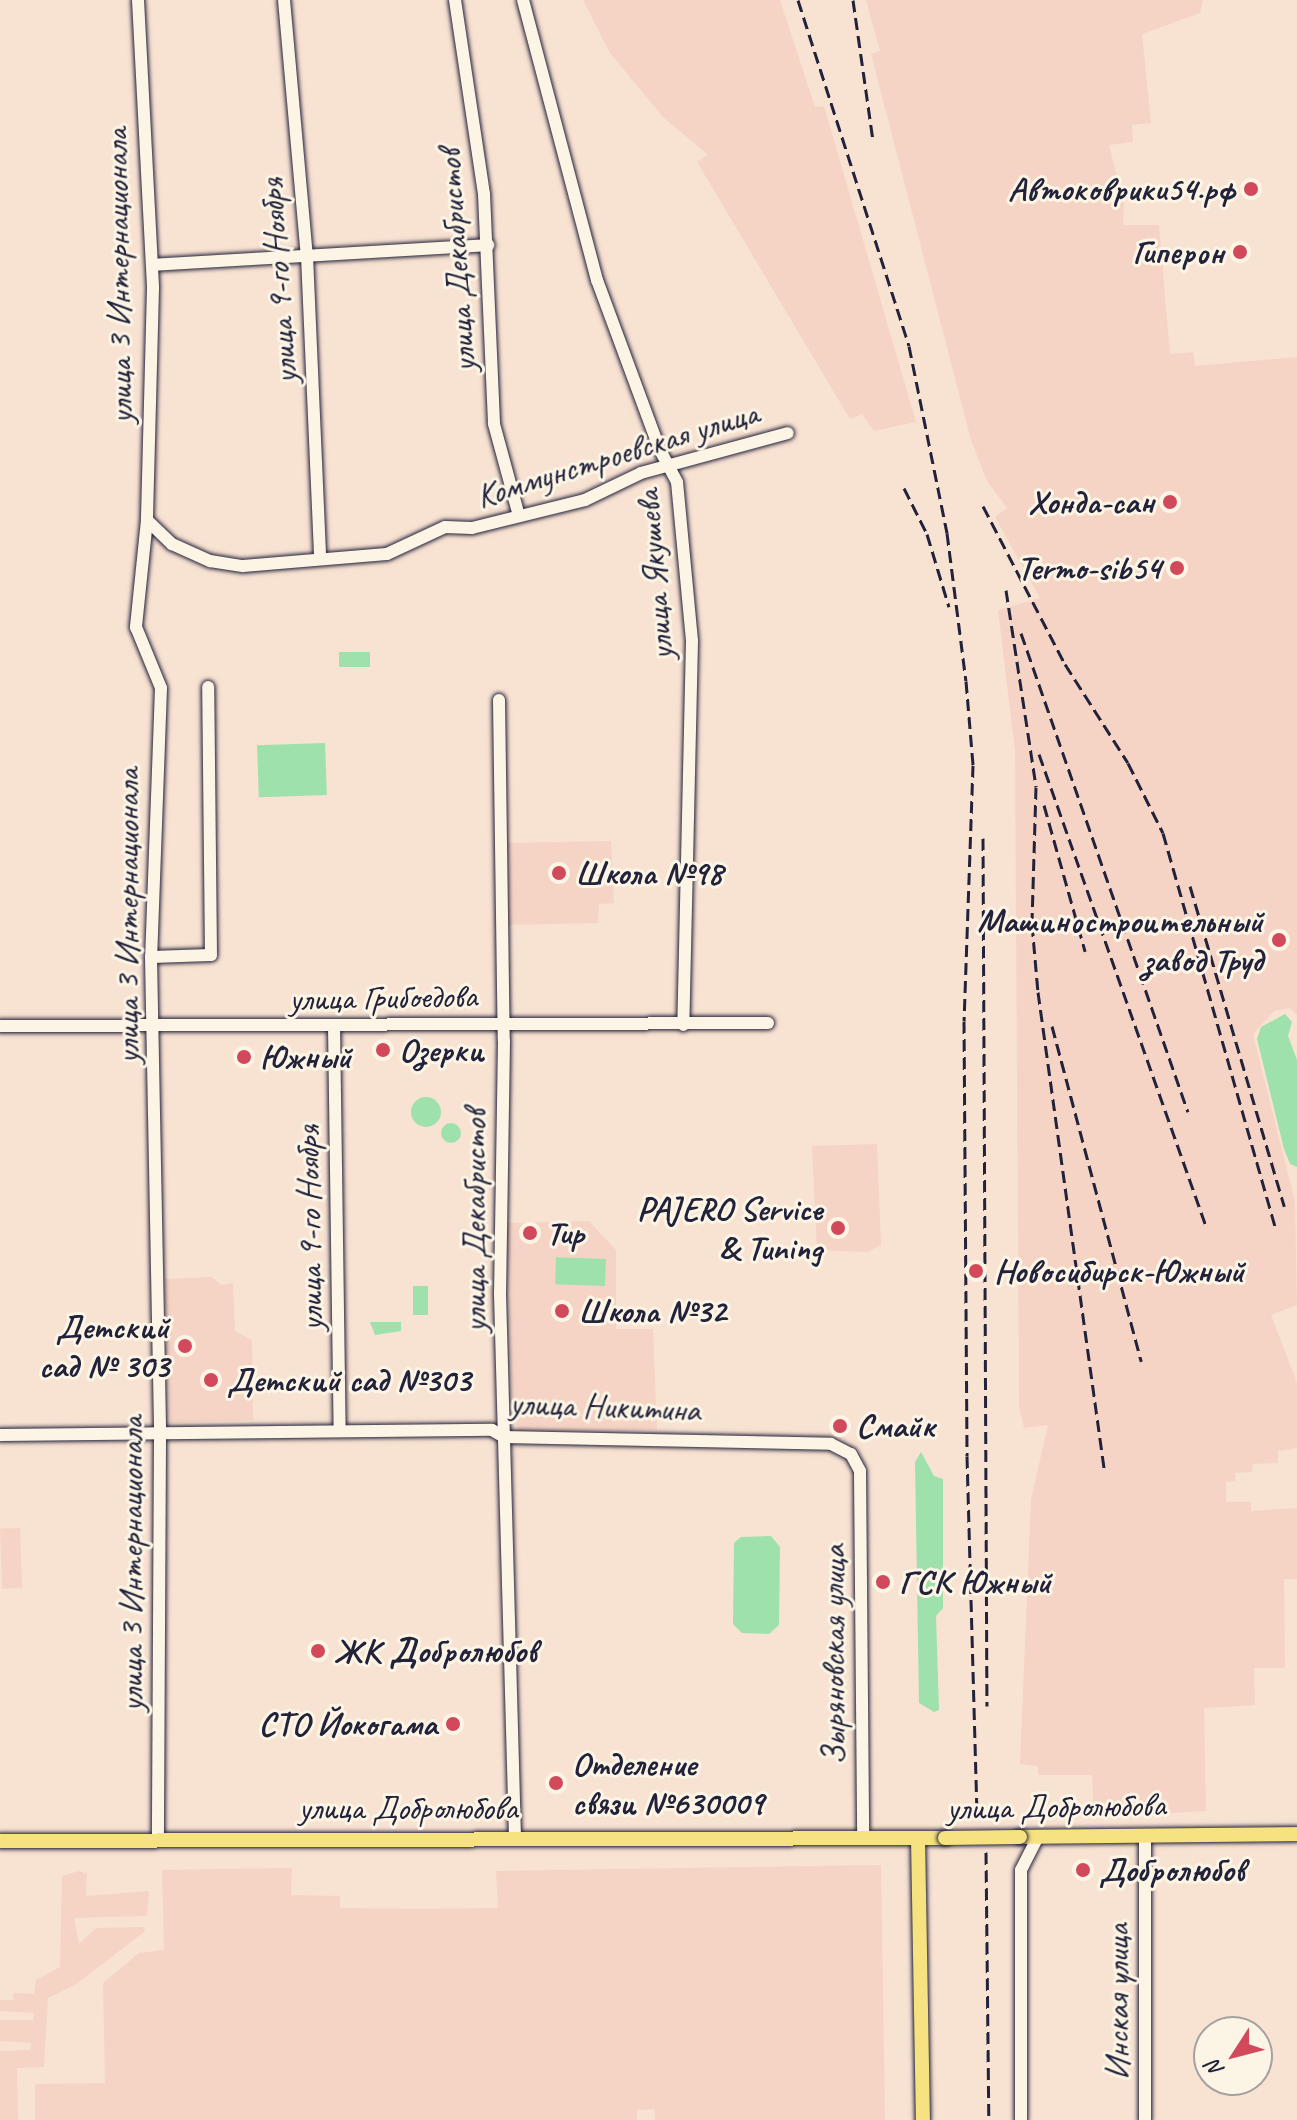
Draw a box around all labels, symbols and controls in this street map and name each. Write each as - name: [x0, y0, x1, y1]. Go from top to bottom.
- street label: улица 3 Интернационала: [95, 128, 141, 424]
- street label: улица Декабристов: [428, 147, 484, 375]
- place label: Автоковрики54.рф: [1008, 169, 1235, 209]
- street label: улица 9-го Ноября: [250, 177, 306, 385]
- marker: Автоковрики54.рф: [1242, 180, 1260, 198]
- place label: Гиперон: [1133, 232, 1224, 272]
- marker: Гиперон: [1231, 243, 1249, 261]
- street label: Коммунстроевская улица: [471, 392, 763, 516]
- place label: Хонда-сан: [1028, 482, 1154, 522]
- street label: улица Якушева: [626, 489, 682, 661]
- marker: Хонда-сан: [1161, 493, 1179, 511]
- place label: Termo-sib54: [1017, 548, 1161, 588]
- marker: Termo-sib54: [1168, 559, 1186, 577]
- street label: улица 3 Интернационала: [107, 768, 147, 1064]
- place label: Школа №98: [575, 853, 723, 893]
- marker: Школа №98: [550, 864, 568, 882]
- place label: Машиностроительный завод Труд: [977, 900, 1263, 980]
- marker: Машиностроительный завод Труд: [1270, 931, 1288, 949]
- street label: улица Грибоедова: [289, 975, 477, 1019]
- place label: Озерки: [399, 1030, 484, 1070]
- place label: Южный: [260, 1037, 351, 1077]
- marker: Озерки: [374, 1041, 392, 1059]
- marker: Южный: [235, 1048, 253, 1066]
- street label: улица Декабристов: [454, 1109, 494, 1333]
- street label: улица 9-го Ноября: [287, 1125, 331, 1331]
- place label: PAJERO Service & Tuning: [637, 1188, 822, 1268]
- place label: Тир: [546, 1213, 584, 1253]
- marker: PAJERO Service & Tuning: [829, 1219, 847, 1237]
- marker: Тир: [521, 1224, 539, 1242]
- place label: Новосибирск-Южный: [994, 1251, 1244, 1291]
- marker: Новосибирск-Южный: [965, 1260, 987, 1282]
- place label: Школа №32: [578, 1291, 726, 1331]
- marker: Школа №32: [553, 1302, 571, 1320]
- place label: Детский сад № 303: [39, 1306, 169, 1386]
- marker: Детский сад № 303: [176, 1337, 194, 1355]
- place label: Детский сад №303: [227, 1360, 470, 1400]
- marker: Детский сад №303: [202, 1371, 220, 1389]
- street label: улица Никитина: [507, 1382, 703, 1430]
- place label: Смайк: [856, 1406, 934, 1446]
- street label: улица 3 Интернационала: [111, 1416, 151, 1712]
- marker: Смайк: [831, 1417, 849, 1435]
- street label: Зыряновская улица: [813, 1544, 853, 1766]
- place label: ГСК Южный: [899, 1562, 1051, 1602]
- marker: ГСК Южный: [874, 1573, 892, 1591]
- place label: ЖК Добролюбов: [334, 1631, 534, 1671]
- marker: ЖК Добролюбов: [309, 1642, 327, 1660]
- place label: СТО Йокогама: [258, 1704, 437, 1744]
- marker: СТО Йокогама: [444, 1715, 462, 1733]
- place label: Отделение связи №630009: [572, 1743, 764, 1822]
- marker: Отделение связи №630009: [547, 1774, 565, 1792]
- street label: улица Добролюбова: [945, 1784, 1167, 1828]
- street label: улица Добролюбова: [298, 1788, 518, 1828]
- place label: Добролюбов: [1099, 1850, 1245, 1890]
- marker: Добролюбов: [1074, 1861, 1092, 1879]
- street label: Инская улица: [1097, 1923, 1137, 2081]
- north arrow: [1193, 2016, 1273, 2096]
- text: N: [1200, 2055, 1231, 2083]

